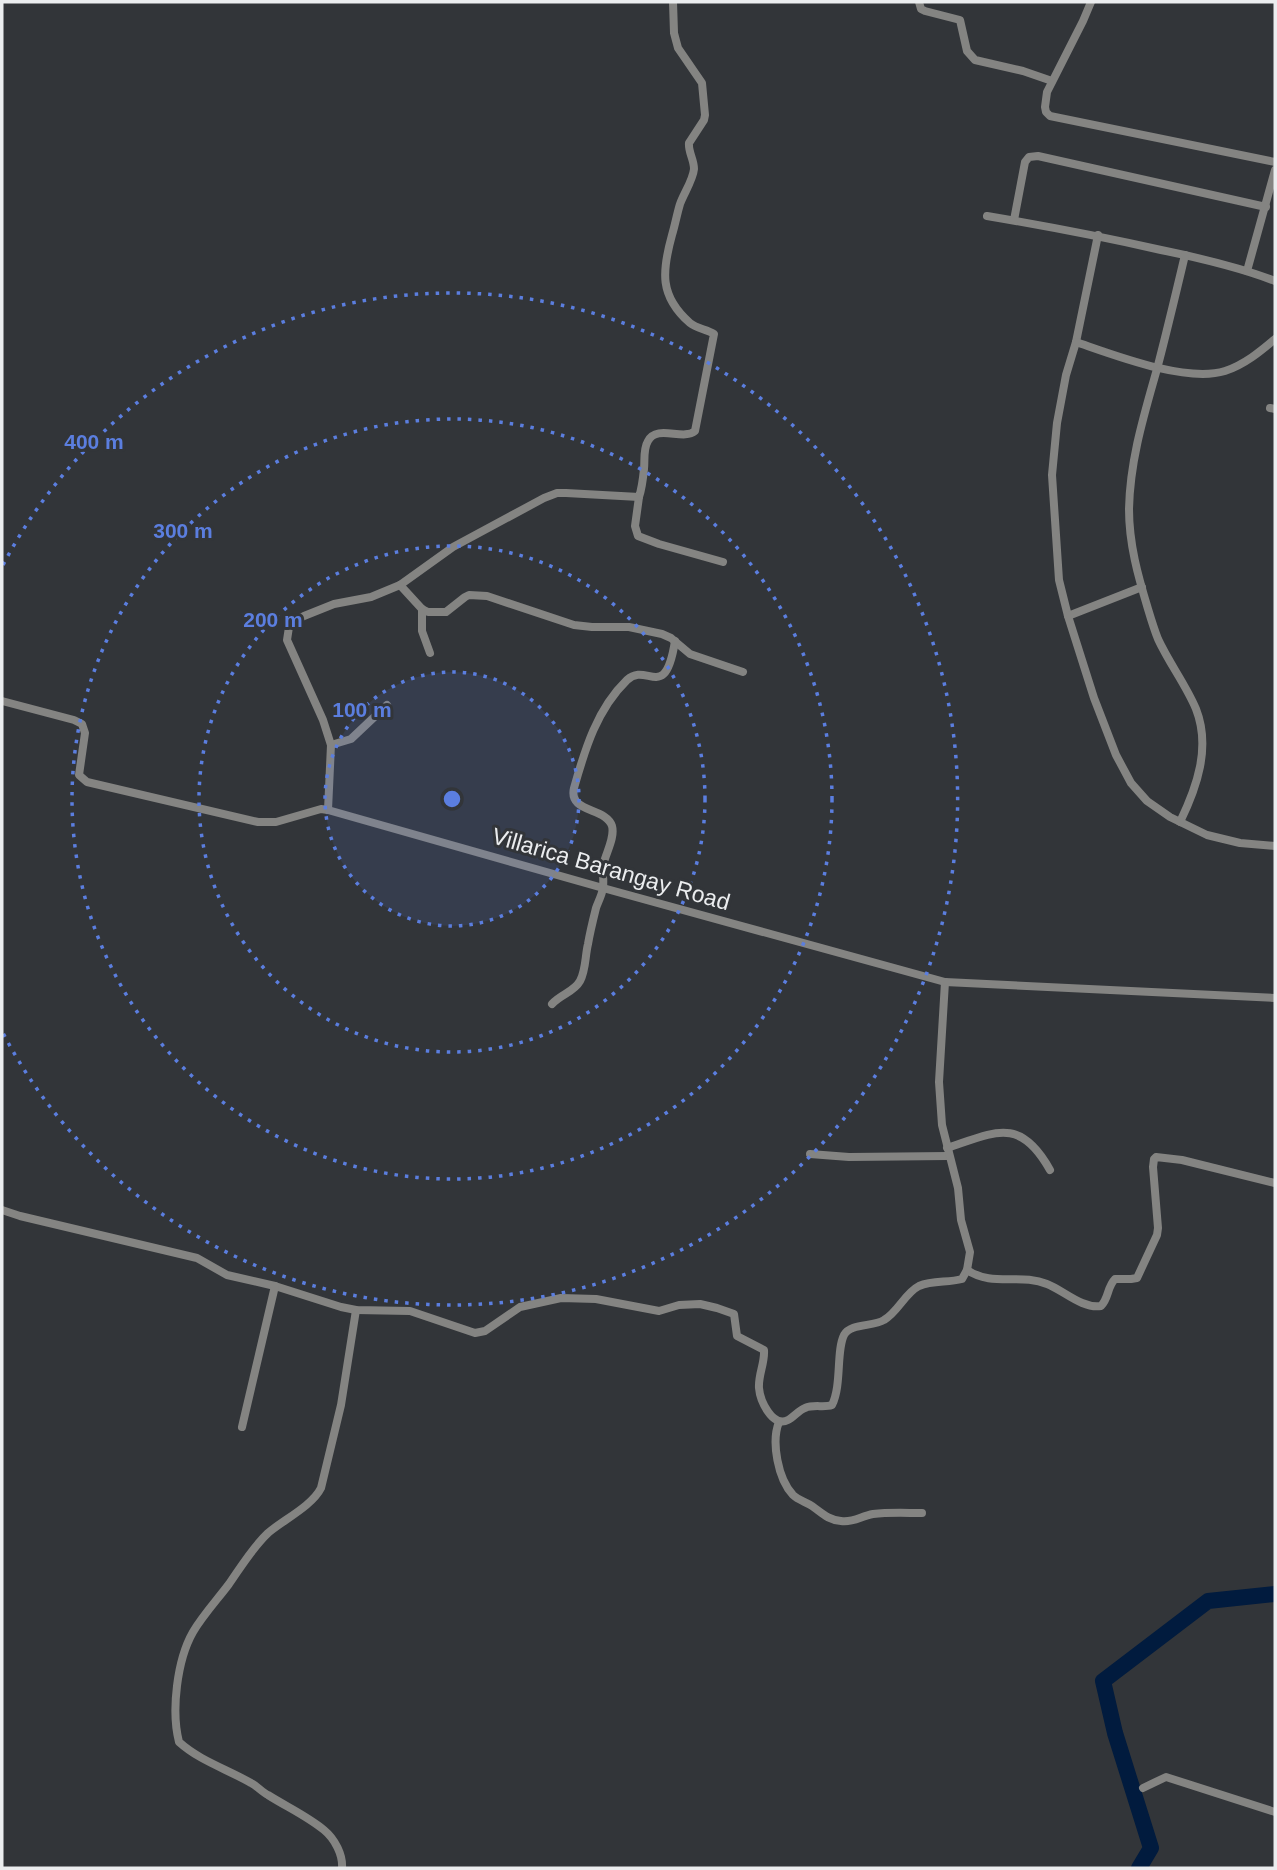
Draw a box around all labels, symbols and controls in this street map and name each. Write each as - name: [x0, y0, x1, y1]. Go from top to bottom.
- text: 400 m: [64, 430, 124, 453]
- text: 300 m: [153, 519, 213, 542]
- text: 200 m: [243, 608, 303, 631]
- text: 100 m: [332, 698, 392, 721]
- centre of rings: [440, 787, 464, 811]
- street label: Villarica Barangay Road: [489, 823, 733, 915]

